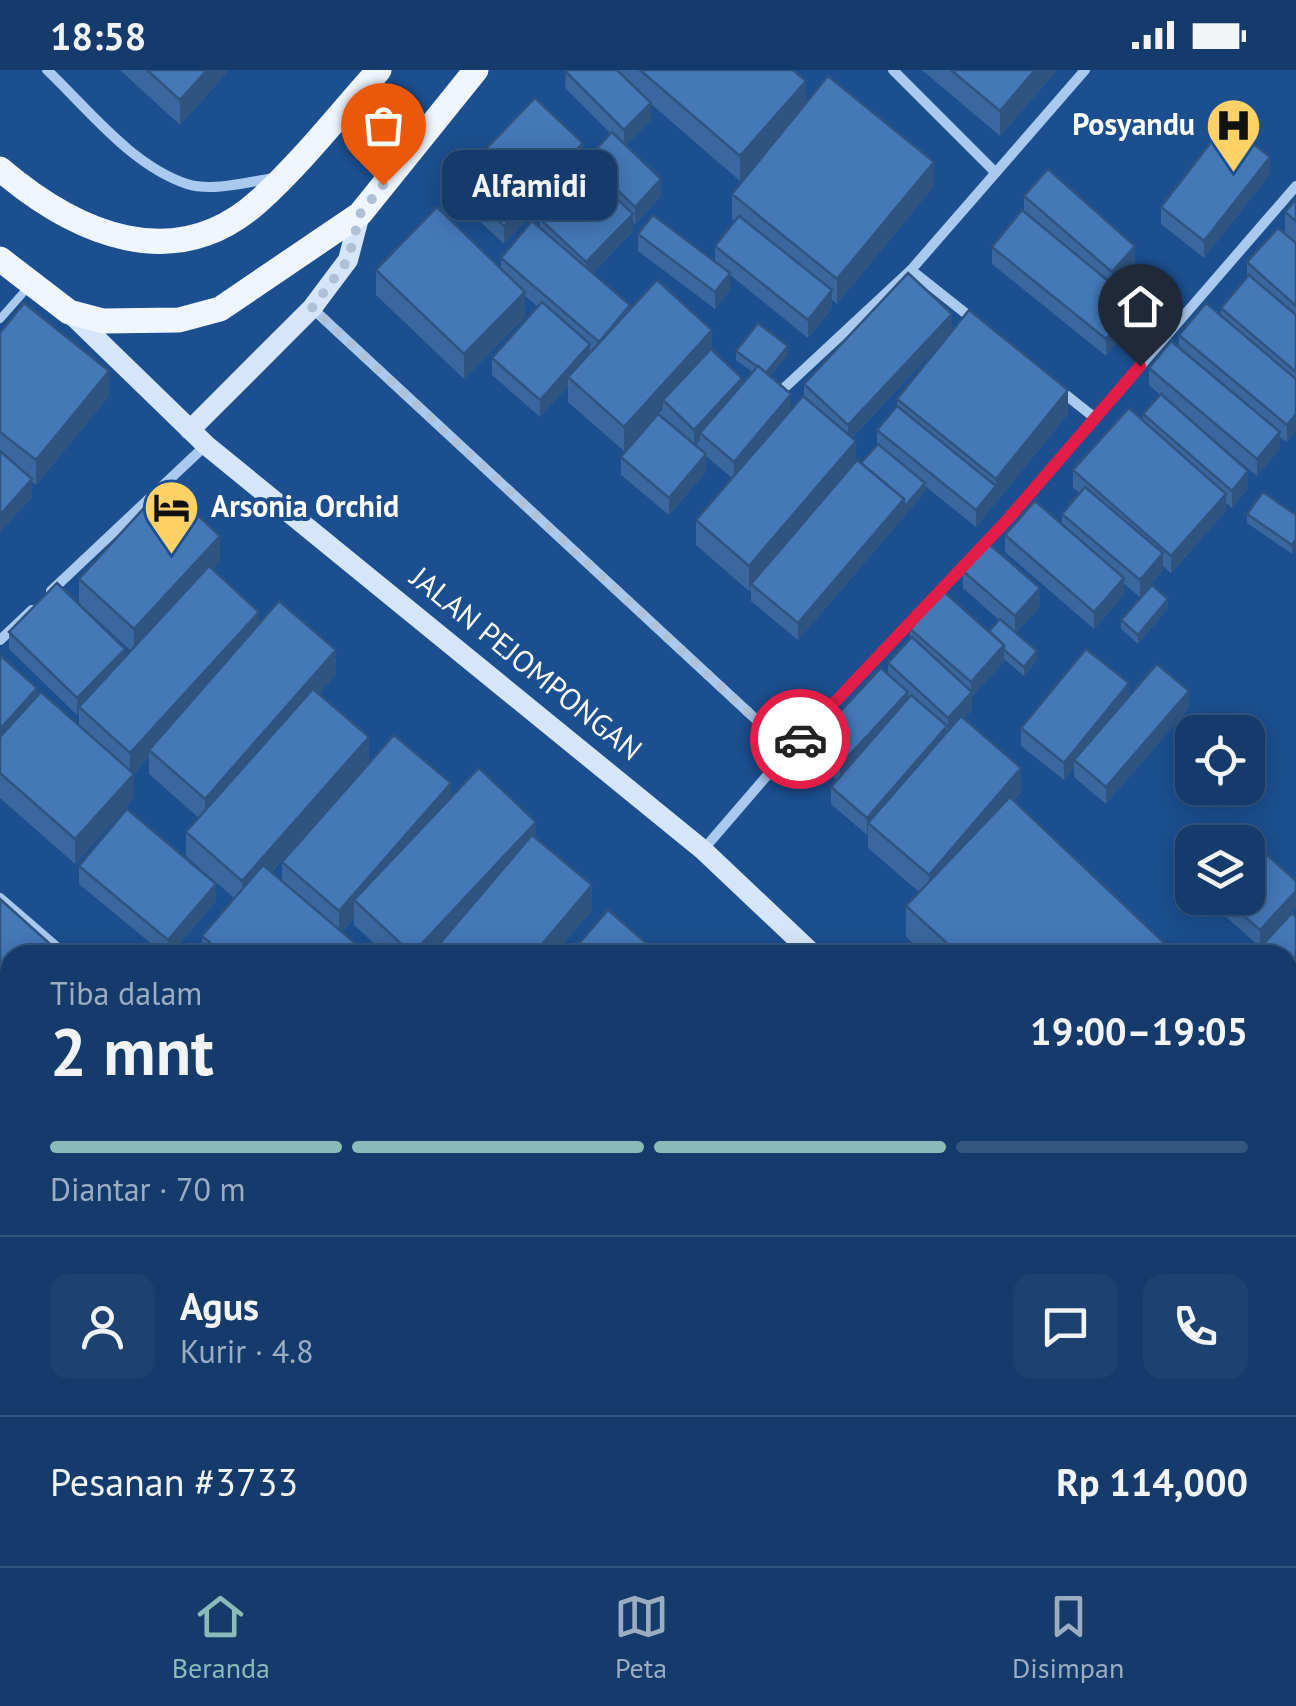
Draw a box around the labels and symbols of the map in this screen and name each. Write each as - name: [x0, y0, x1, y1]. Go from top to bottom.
- pin: [341, 83, 426, 186]
- hospital icon: Posyandu: [1204, 95, 1264, 174]
- place label: Posyandu: [1072, 104, 1195, 143]
- callout: Alfamidi: [443, 150, 618, 220]
- pin: [1098, 264, 1183, 367]
- hotel icon: Arsonia Orchid: [142, 477, 202, 556]
- place label: Arsonia Orchid: [211, 486, 399, 525]
- street label: JALAN PEJOMPONGAN: [402, 556, 651, 768]
- courier: [750, 689, 850, 789]

